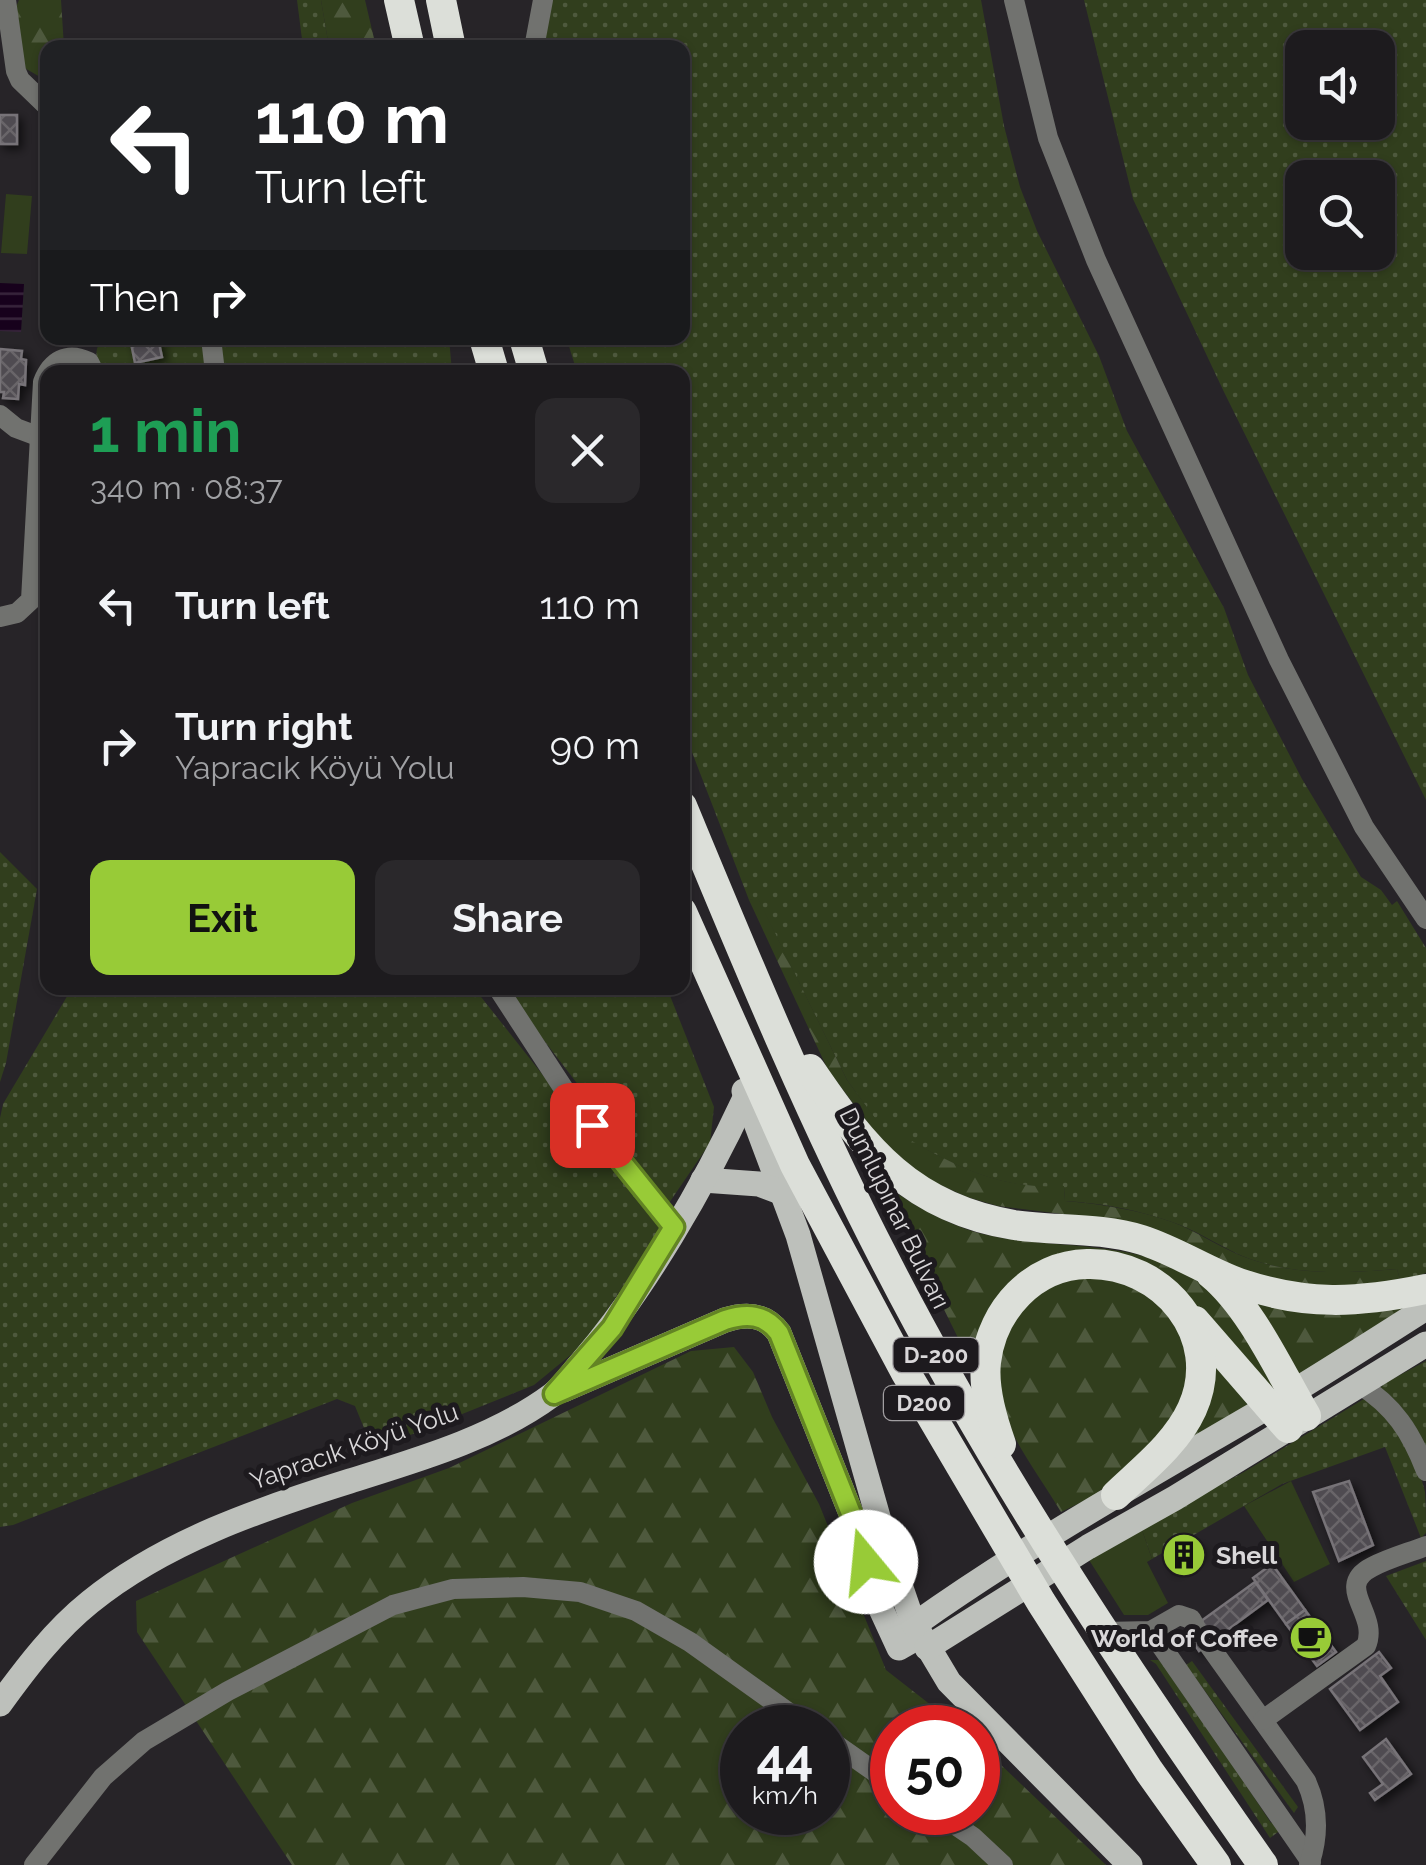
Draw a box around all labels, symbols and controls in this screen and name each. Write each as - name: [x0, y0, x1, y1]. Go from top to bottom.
- map controls: [1285, 30, 1395, 270]
- button: sound: [1285, 30, 1395, 140]
- text: 110 m: [255, 77, 449, 159]
- icon: left: [90, 80, 220, 210]
- button: search: [1285, 160, 1395, 270]
- text: Turn left: [255, 161, 427, 214]
- icon: right: [200, 270, 255, 325]
- text: Then: [90, 275, 180, 320]
- text: 1 min: [90, 396, 241, 466]
- button: close: [535, 398, 640, 503]
- text: 340 m · 08:37: [90, 469, 283, 506]
- icon: left: [90, 578, 145, 633]
- text: Turn left: [175, 583, 330, 628]
- text: 110 m: [540, 583, 640, 628]
- text: Turn right: [175, 704, 352, 749]
- icon: right: [90, 718, 145, 773]
- text: 90 m: [550, 723, 640, 768]
- text: Yapracık Köyü Yolu: [175, 749, 454, 786]
- button: Exit: [90, 860, 355, 975]
- button: Share: [375, 860, 640, 975]
- pin: [550, 1083, 635, 1168]
- icon: arrive: [565, 1098, 620, 1153]
- street label: Dumlupınar Bulvarı: [833, 1103, 957, 1313]
- road number: D-200: [894, 1338, 978, 1372]
- road number: D200: [884, 1386, 964, 1420]
- street label: Yapracık Köyü Yolu: [246, 1396, 462, 1496]
- position arrow: [814, 1510, 918, 1614]
- building icon: Shell: [1161, 1532, 1207, 1578]
- place label: Shell: [1216, 1540, 1277, 1570]
- cafe icon: World of Coffee: [1288, 1615, 1334, 1661]
- place label: World of Coffee: [1091, 1623, 1278, 1653]
- speed limit sign: 50: [870, 1705, 1000, 1835]
- text: 44: [756, 1728, 814, 1787]
- text: km/h: [752, 1780, 818, 1810]

